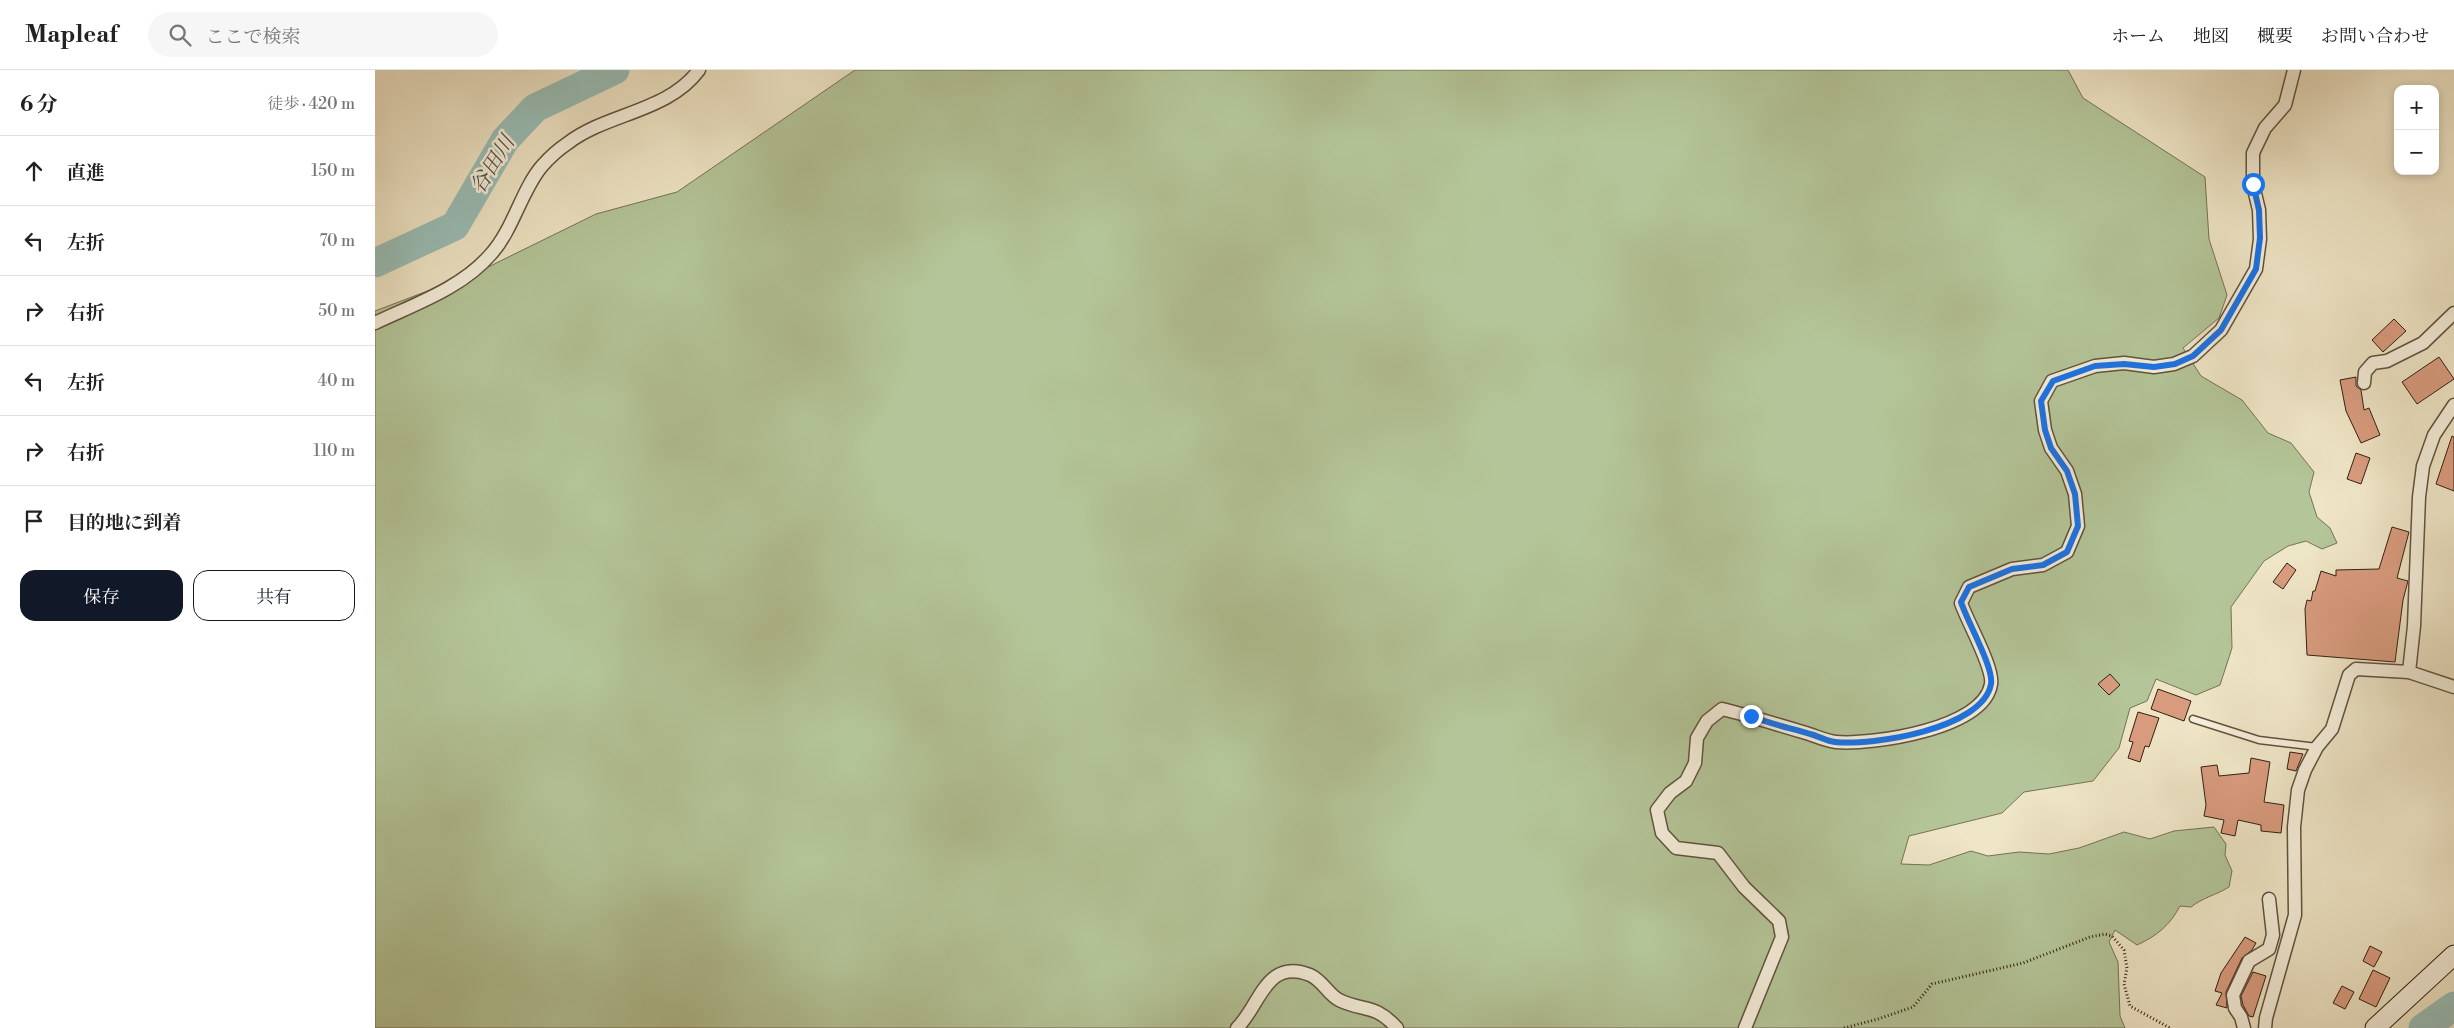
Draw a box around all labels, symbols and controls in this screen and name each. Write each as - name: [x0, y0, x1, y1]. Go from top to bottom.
- search box: [148, 12, 498, 57]
- text: Mapleaf: [25, 20, 118, 50]
- icon: search: [166, 21, 194, 49]
- text: ここで検索: [206, 25, 301, 49]
- text: ホーム: [2111, 25, 2165, 48]
- text: 地図: [2193, 25, 2229, 48]
- text: 概要: [2257, 25, 2293, 48]
- text: お問い合わせ: [2321, 25, 2429, 48]
- map controls: [2394, 85, 2439, 175]
- button: +: [2394, 85, 2439, 130]
- text: 6 分: [20, 92, 58, 118]
- text: 徒歩 · 420 m: [267, 94, 355, 114]
- water label: 谷田川: [465, 130, 522, 199]
- button: −: [2394, 130, 2439, 175]
- icon: ahead: [20, 157, 48, 185]
- text: 直進: [67, 161, 105, 185]
- text: 150 m: [311, 161, 355, 181]
- route start: [2242, 173, 2265, 196]
- icon: left: [20, 227, 48, 255]
- text: 左折: [67, 231, 105, 255]
- text: 70 m: [319, 231, 355, 251]
- icon: right: [20, 297, 48, 325]
- text: 右折: [67, 301, 105, 325]
- text: 50 m: [318, 301, 355, 321]
- icon: left: [20, 367, 48, 395]
- text: 左折: [67, 371, 105, 395]
- text: 40 m: [318, 371, 355, 391]
- icon: right: [20, 437, 48, 465]
- text: 右折: [67, 441, 105, 465]
- text: 110 m: [313, 441, 355, 461]
- icon: arrive: [20, 507, 48, 535]
- text: 目的地に到着: [67, 511, 181, 535]
- button: 保存: [20, 570, 183, 621]
- button: 共有: [193, 570, 355, 621]
- route end: [1740, 705, 1763, 728]

